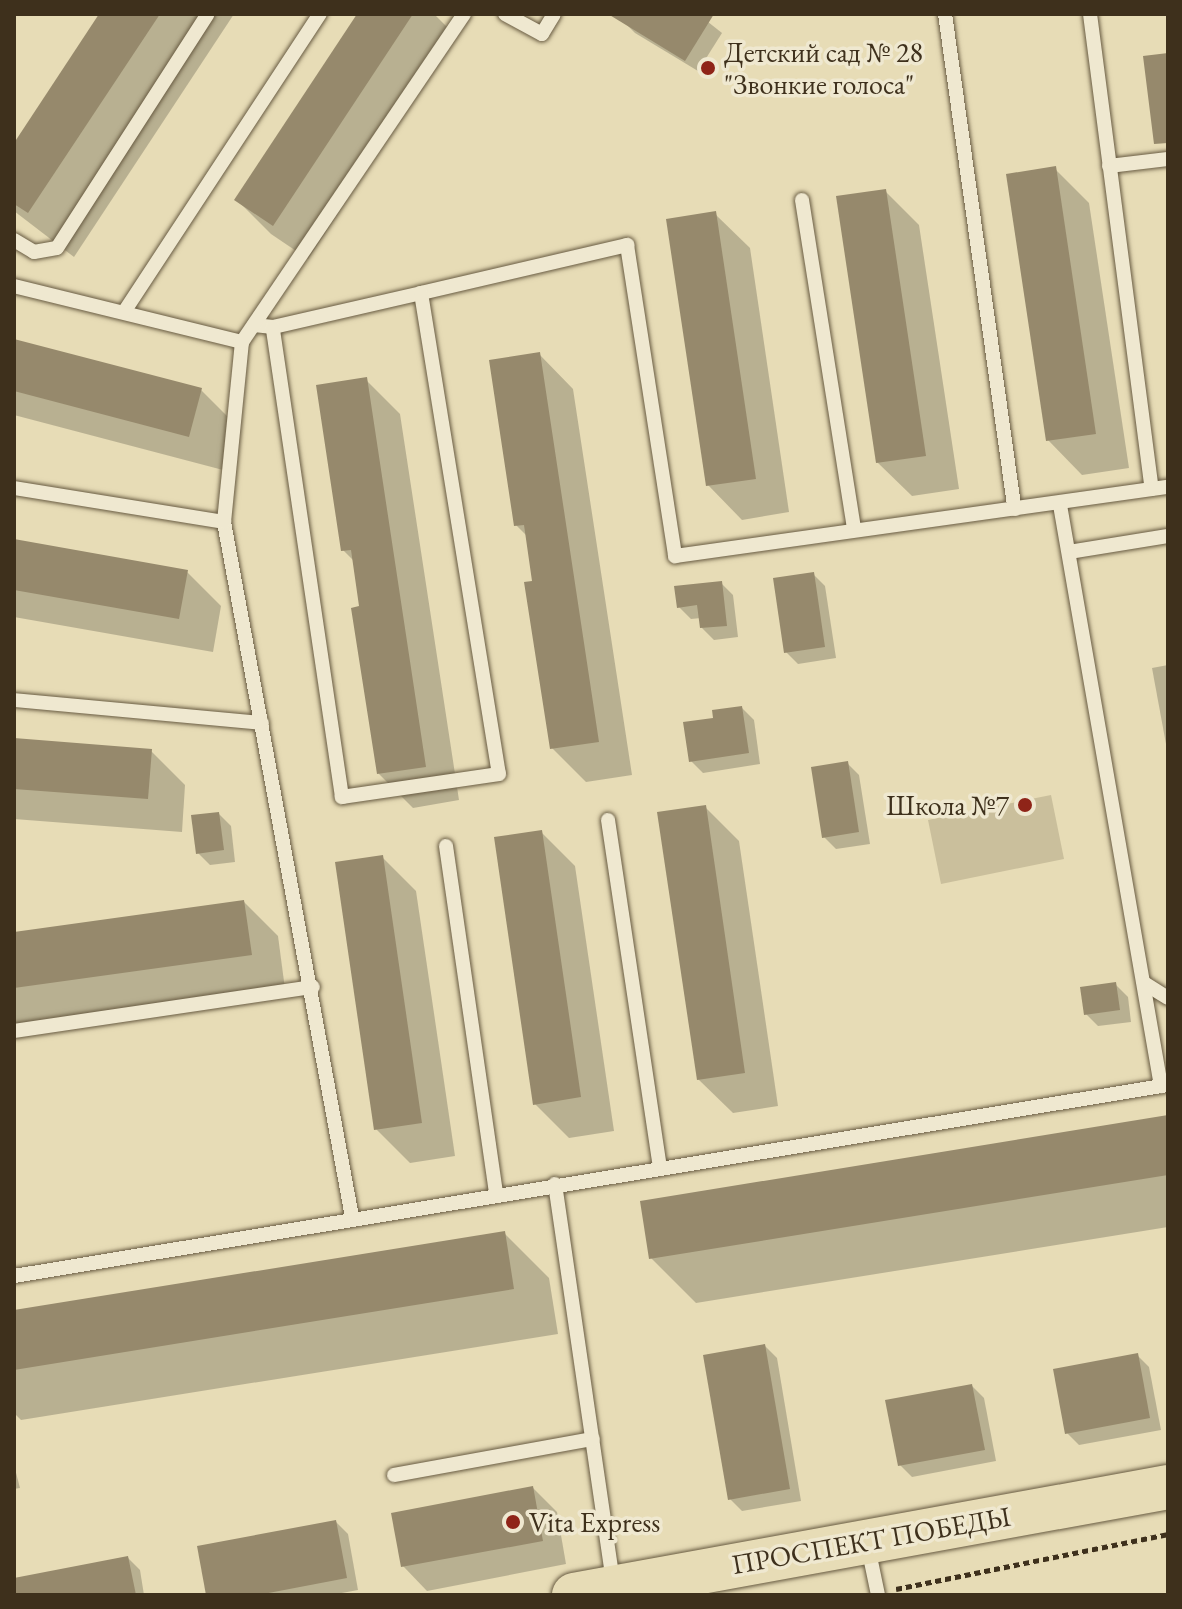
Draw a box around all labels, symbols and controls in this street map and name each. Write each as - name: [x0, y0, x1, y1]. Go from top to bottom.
- place label: Детский сад № 28 "Звонкие голоса": [724, 35, 923, 101]
- marker: Детский сад № 28 "Звонкие голоса": [699, 59, 717, 77]
- place label: Школа №7: [886, 788, 1009, 822]
- marker: Школа №7: [1016, 796, 1034, 814]
- street label: ПРОСПЕКТ ПОБЕДЫ: [729, 1499, 1013, 1581]
- place label: Vita Express: [529, 1505, 660, 1539]
- marker: Vita Express: [504, 1513, 522, 1531]

